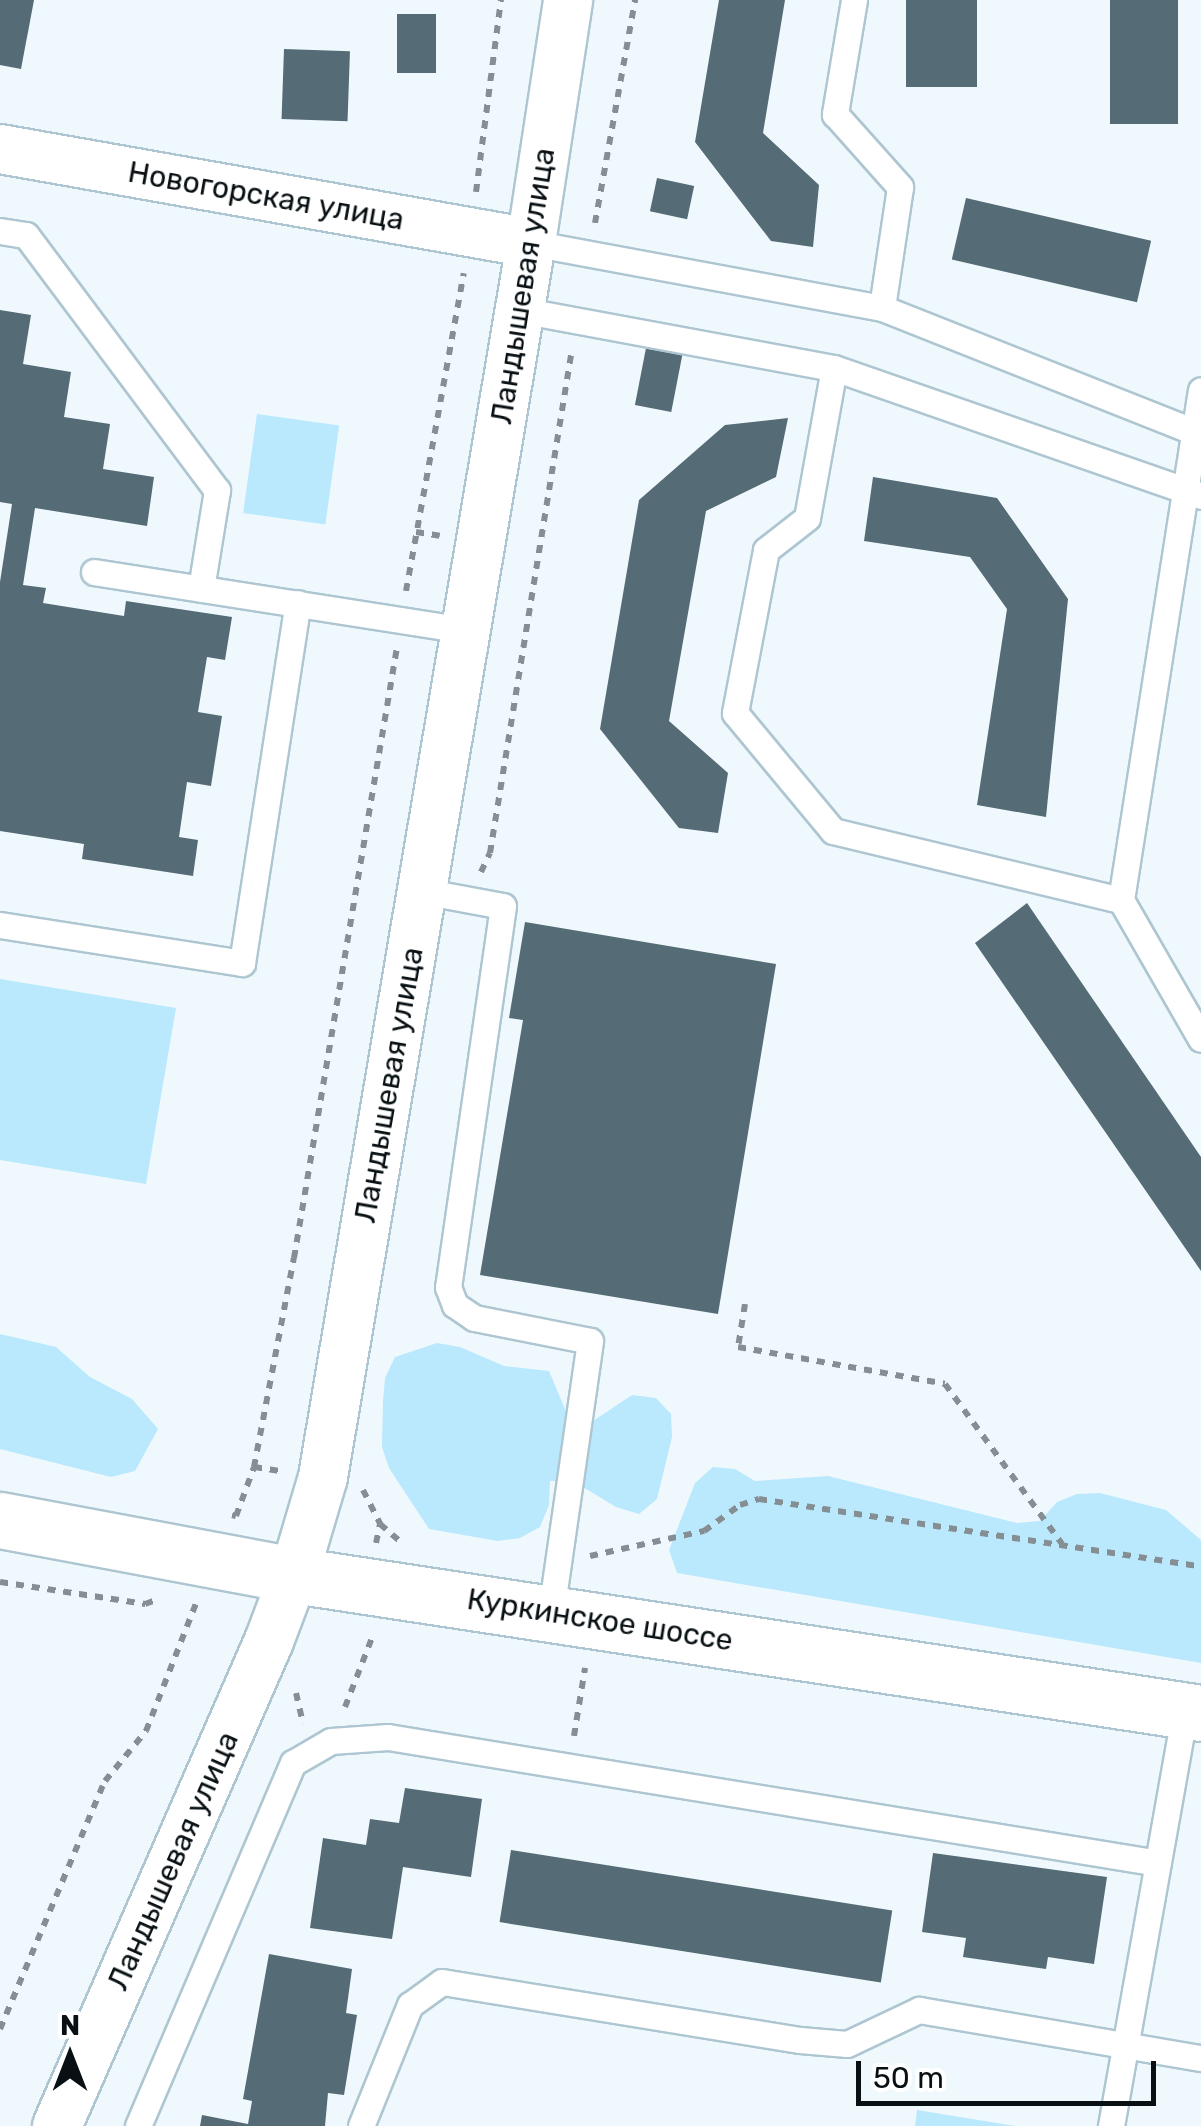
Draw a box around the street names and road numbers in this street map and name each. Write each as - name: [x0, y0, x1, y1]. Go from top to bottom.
- street label: Ландышевая улица: [483, 145, 563, 427]
- street label: Новогорская улица: [125, 154, 407, 238]
- street label: Ландышевая улица: [347, 944, 431, 1226]
- street label: Куркинское шоссе: [465, 1581, 735, 1659]
- street label: Ландышевая улица: [100, 1726, 246, 1996]

